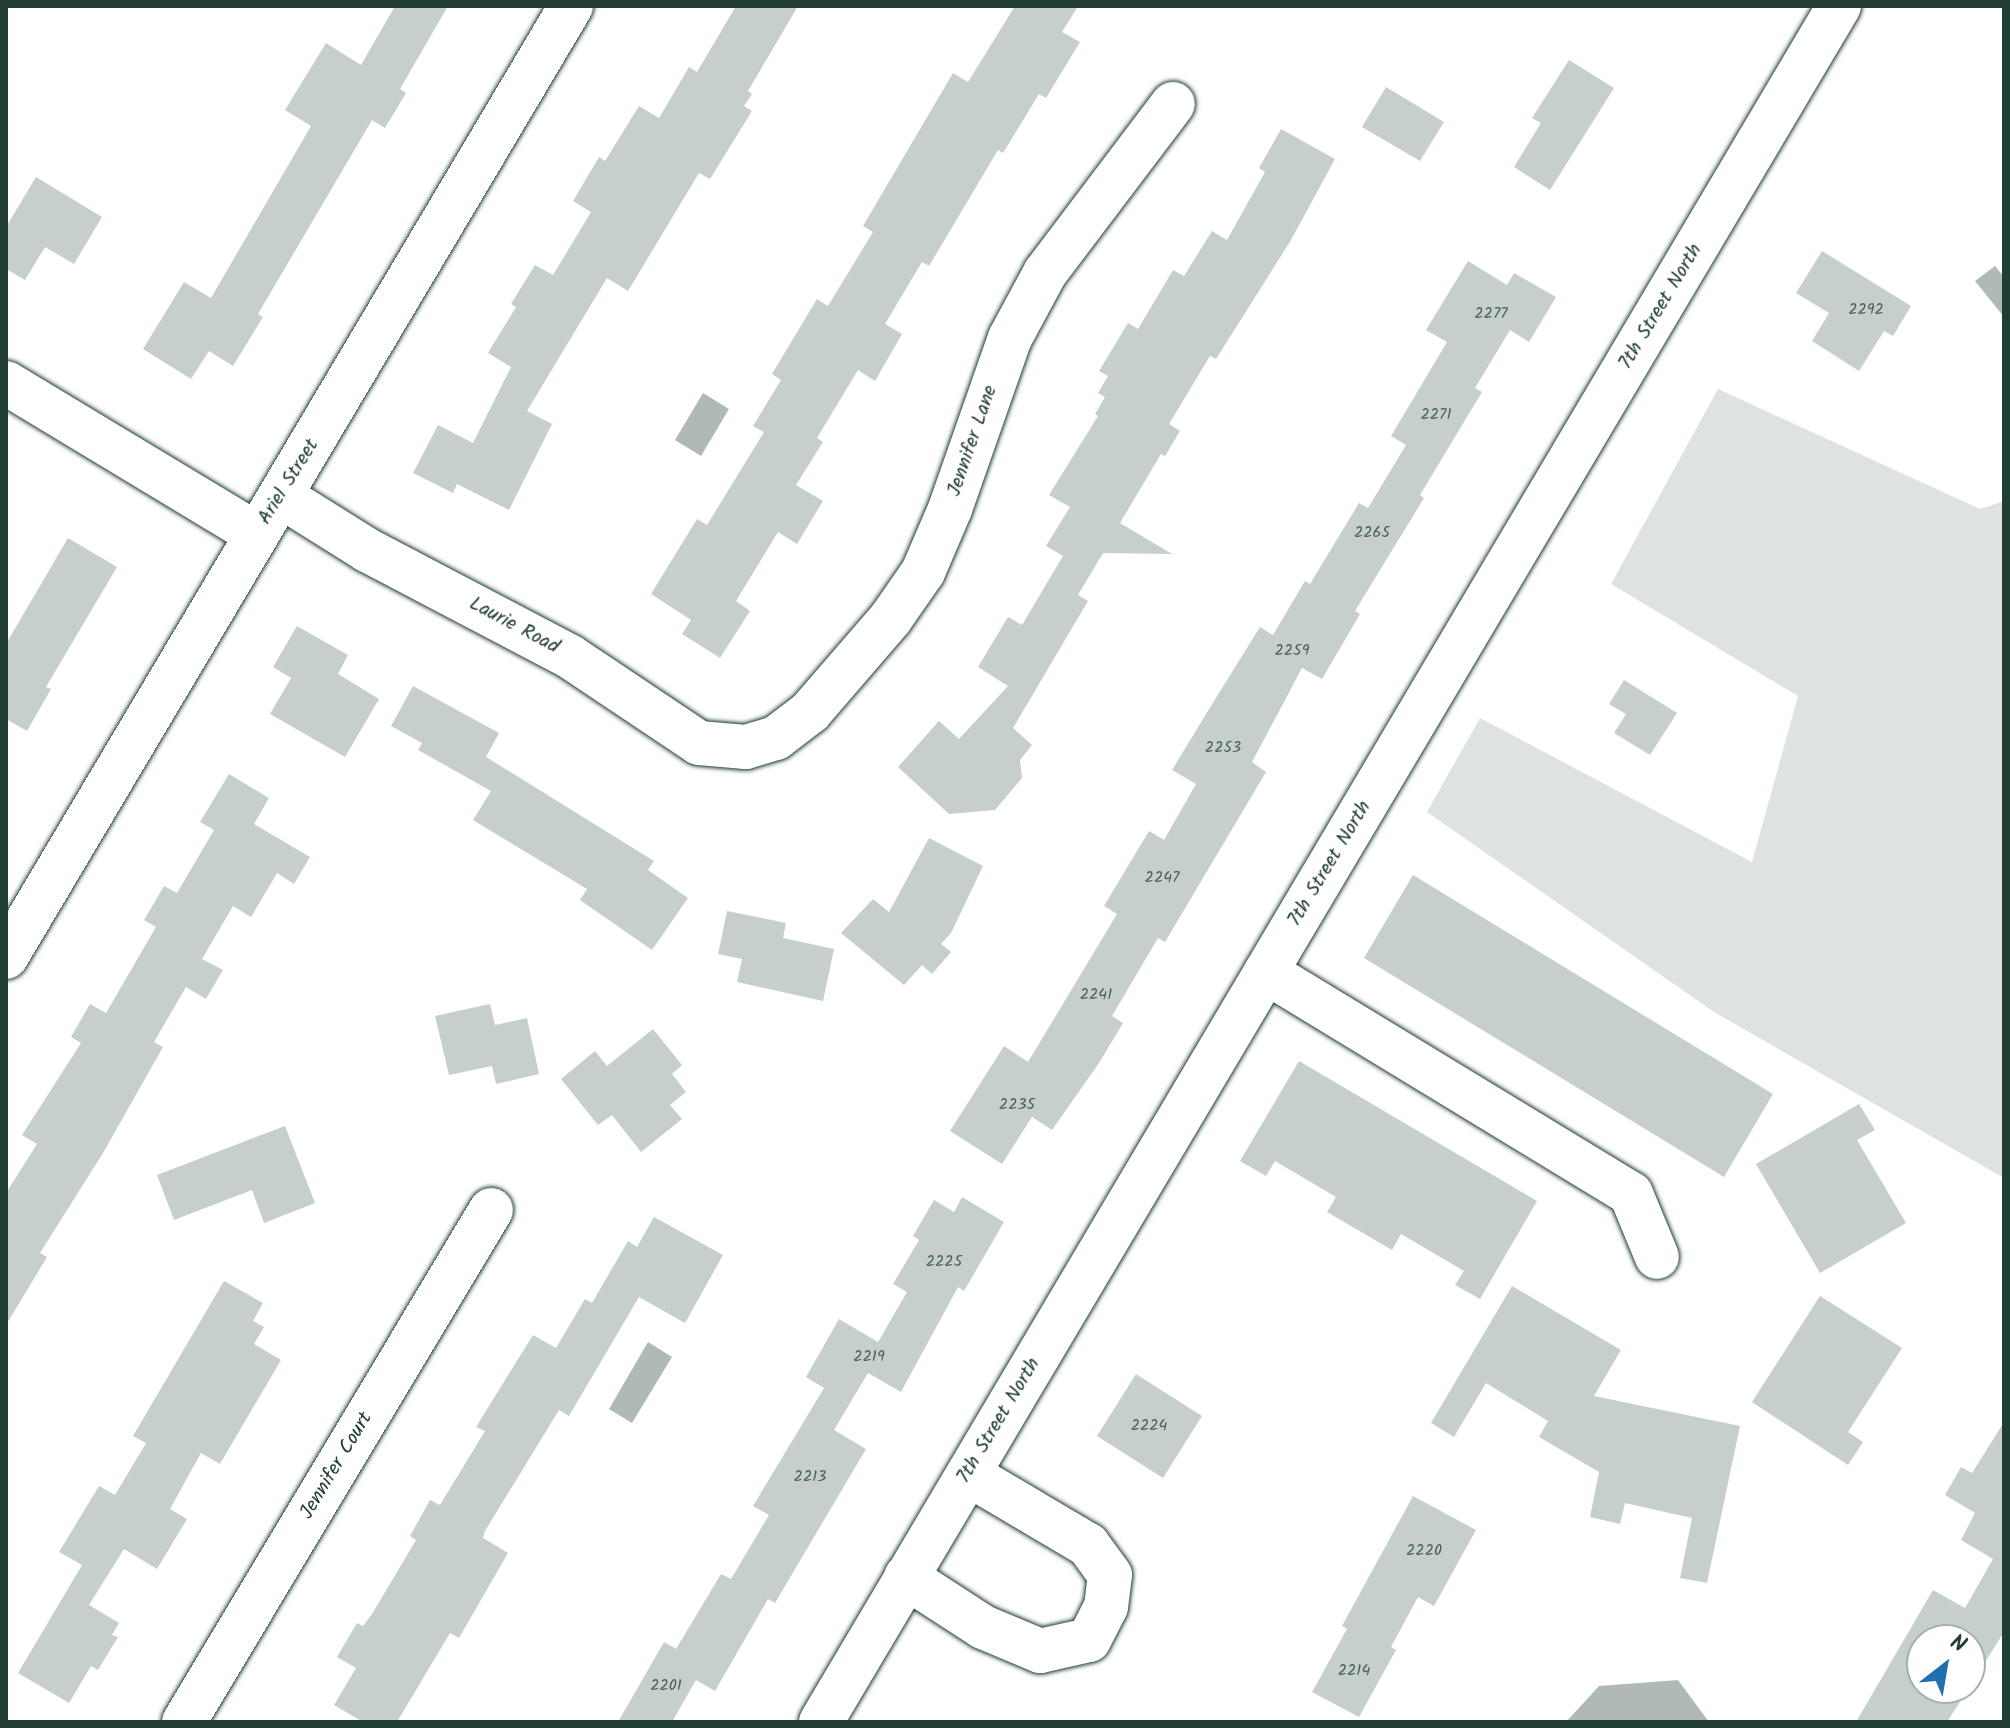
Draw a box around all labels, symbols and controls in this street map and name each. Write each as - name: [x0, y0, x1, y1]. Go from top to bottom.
- street label: 7th Street North: [1614, 240, 1708, 374]
- house number: 2292: [1848, 300, 1884, 320]
- house number: 2277: [1474, 304, 1508, 324]
- street label: Jennifer Lane: [943, 382, 1003, 500]
- house number: 2271: [1421, 405, 1451, 425]
- street label: Ariel Street: [253, 435, 325, 529]
- house number: 2265: [1354, 523, 1390, 543]
- street label: Laurie Road: [465, 592, 563, 660]
- house number: 2259: [1275, 641, 1309, 661]
- house number: 2253: [1205, 738, 1241, 758]
- street label: 7th Street North: [1283, 797, 1377, 931]
- house number: 2247: [1145, 868, 1179, 888]
- house number: 2241: [1080, 985, 1112, 1005]
- house number: 2235: [999, 1095, 1035, 1115]
- house number: 2225: [926, 1252, 962, 1272]
- house number: 2219: [853, 1347, 885, 1367]
- street label: 7th Street North: [952, 1354, 1046, 1488]
- street label: Jennifer Court: [296, 1408, 378, 1524]
- house number: 2224: [1131, 1416, 1167, 1436]
- house number: 2213: [794, 1467, 826, 1487]
- house number: 2220: [1406, 1541, 1442, 1561]
- north arrow: [1906, 1624, 1986, 1704]
- text: N: [1943, 1626, 1973, 1663]
- house number: 2214: [1338, 1661, 1370, 1681]
- house number: 2201: [650, 1676, 682, 1696]

